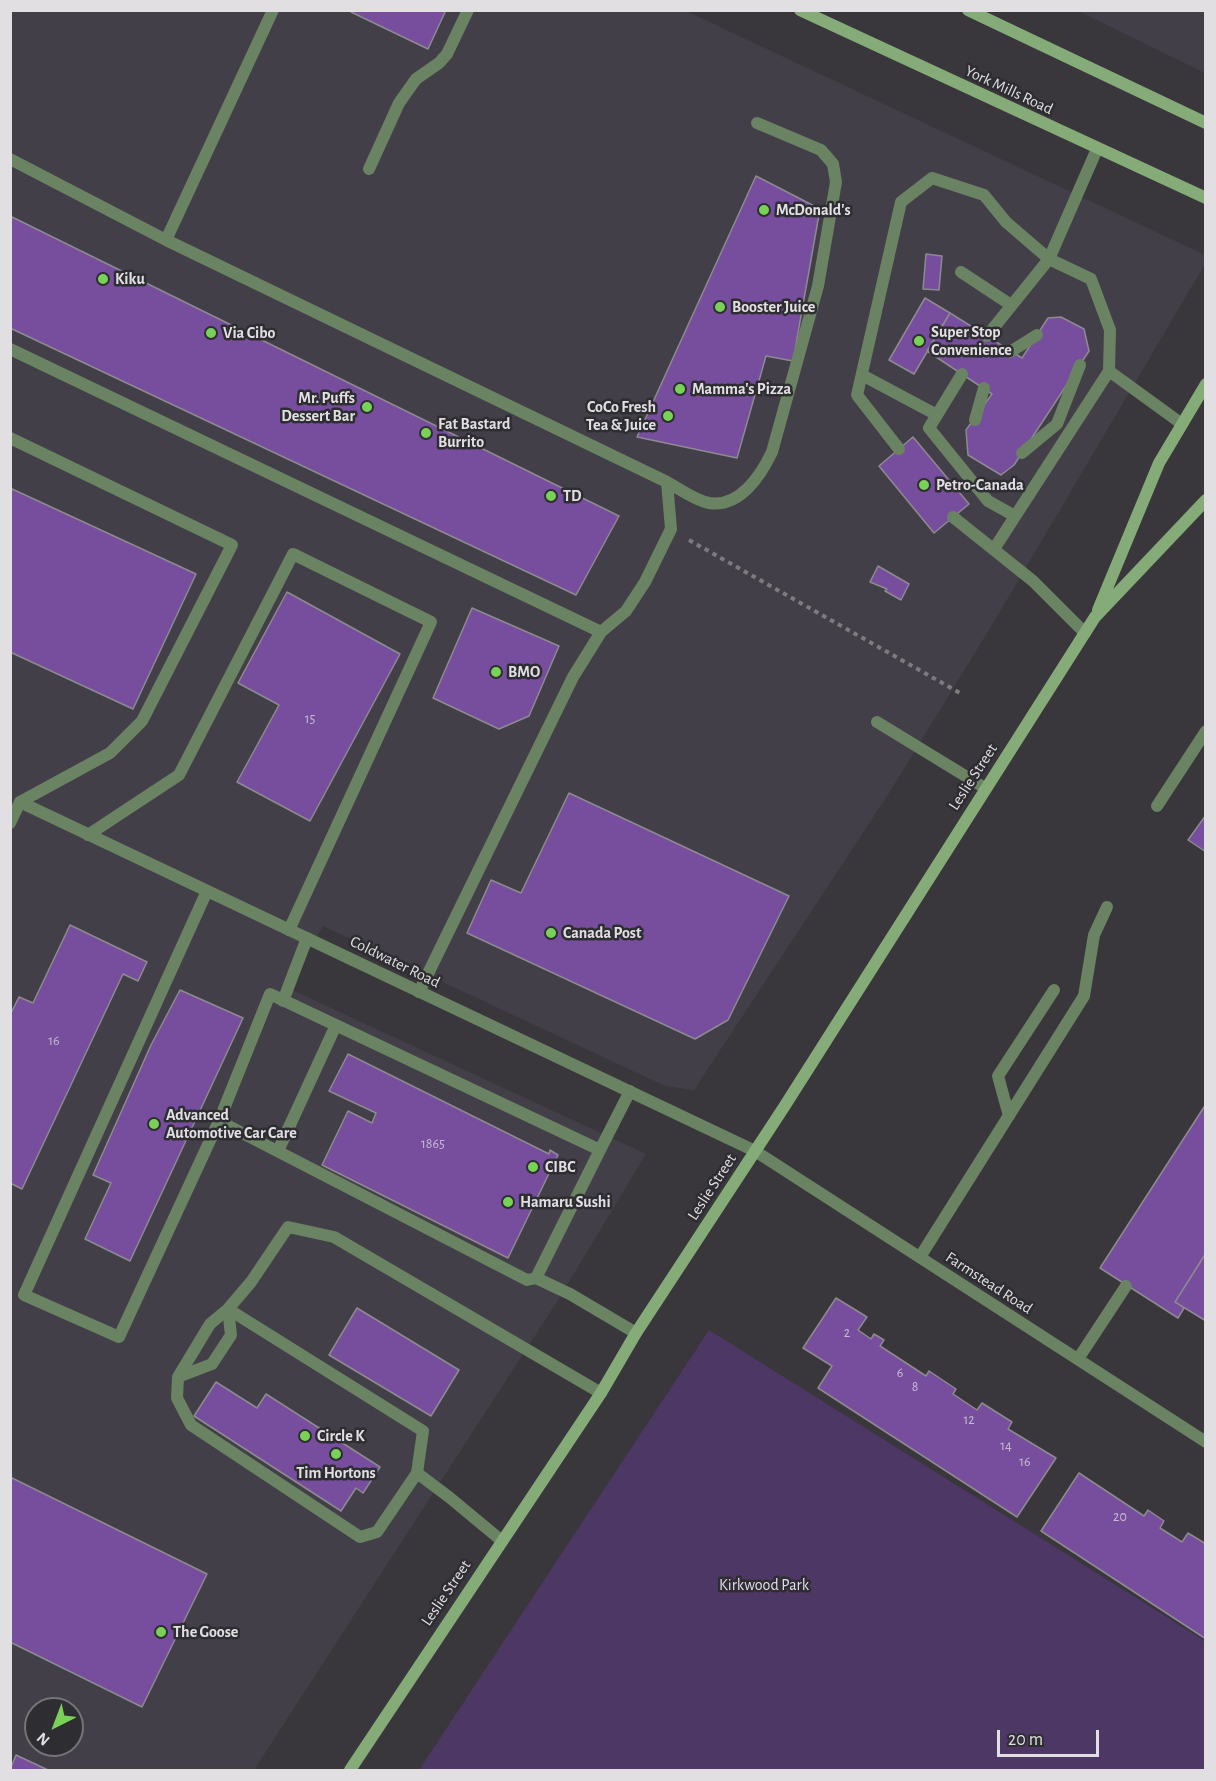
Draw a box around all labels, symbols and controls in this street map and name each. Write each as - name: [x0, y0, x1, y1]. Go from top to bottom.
- street label: York Mills Road: [962, 61, 1056, 119]
- place label: McDonald's: [776, 200, 851, 220]
- marker: McDonald's: [757, 203, 771, 217]
- place label: Kiku: [115, 269, 145, 289]
- marker: Kiku: [96, 272, 110, 286]
- place label: Booster Juice: [732, 297, 815, 317]
- marker: Booster Juice: [713, 300, 727, 314]
- place label: Super Stop Convenience: [931, 322, 1012, 360]
- place label: Via Cibo: [223, 323, 275, 343]
- marker: Via Cibo: [204, 326, 218, 340]
- marker: Super Stop Convenience: [912, 334, 926, 348]
- place label: Mamma's Pizza: [692, 379, 791, 399]
- marker: Mamma's Pizza: [673, 382, 687, 396]
- place label: Mr. Puffs Dessert Bar: [281, 388, 355, 426]
- place label: CoCo Fresh Tea & Juice: [586, 397, 656, 435]
- marker: Mr. Puffs Dessert Bar: [360, 400, 374, 414]
- marker: CoCo Fresh Tea & Juice: [661, 409, 675, 423]
- place label: Fat Bastard Burrito: [438, 414, 511, 452]
- marker: Fat Bastard Burrito: [419, 426, 433, 440]
- place label: Petro-Canada: [936, 475, 1024, 495]
- marker: Petro-Canada: [917, 478, 931, 492]
- place label: TD: [563, 486, 581, 506]
- marker: TD: [544, 489, 558, 503]
- place label: BMO: [508, 662, 540, 682]
- marker: BMO: [489, 665, 503, 679]
- house number: 15: [305, 711, 315, 727]
- street label: Leslie Street: [944, 740, 1002, 814]
- place label: Canada Post: [563, 923, 641, 943]
- marker: Canada Post: [544, 926, 558, 940]
- street label: Coldwater Road: [347, 932, 443, 992]
- house number: 16: [48, 1033, 60, 1049]
- place label: Advanced Automotive Car Care: [166, 1105, 297, 1143]
- marker: Advanced Automotive Car Care: [147, 1117, 161, 1131]
- house number: 1865: [421, 1136, 445, 1152]
- street label: Leslie Street: [683, 1150, 741, 1224]
- place label: CIBC: [545, 1157, 576, 1177]
- marker: CIBC: [526, 1160, 540, 1174]
- place label: Hamaru Sushi: [520, 1192, 611, 1212]
- marker: Hamaru Sushi: [501, 1195, 515, 1209]
- street label: Farmstead Road: [942, 1248, 1036, 1318]
- house number: 2: [844, 1325, 850, 1341]
- house number: 6: [897, 1365, 903, 1381]
- house number: 8: [912, 1379, 918, 1395]
- house number: 12: [963, 1412, 975, 1428]
- place label: Circle K: [317, 1426, 365, 1446]
- marker: Circle K: [298, 1429, 312, 1443]
- house number: 14: [1000, 1438, 1012, 1454]
- marker: Tim Hortons: [329, 1447, 343, 1461]
- house number: 16: [1019, 1454, 1031, 1470]
- place label: Tim Hortons: [296, 1463, 376, 1483]
- house number: 20: [1113, 1509, 1127, 1525]
- street label: Leslie Street: [417, 1556, 475, 1630]
- park label: Kirkwood Park: [719, 1575, 809, 1595]
- place label: The Goose: [173, 1622, 238, 1642]
- marker: The Goose: [154, 1625, 168, 1639]
- north arrow: [24, 1697, 84, 1757]
- scale bar: [1000, 1718, 1102, 1756]
- text: N: [34, 1729, 53, 1749]
- text: 20 m: [1008, 1731, 1043, 1749]

